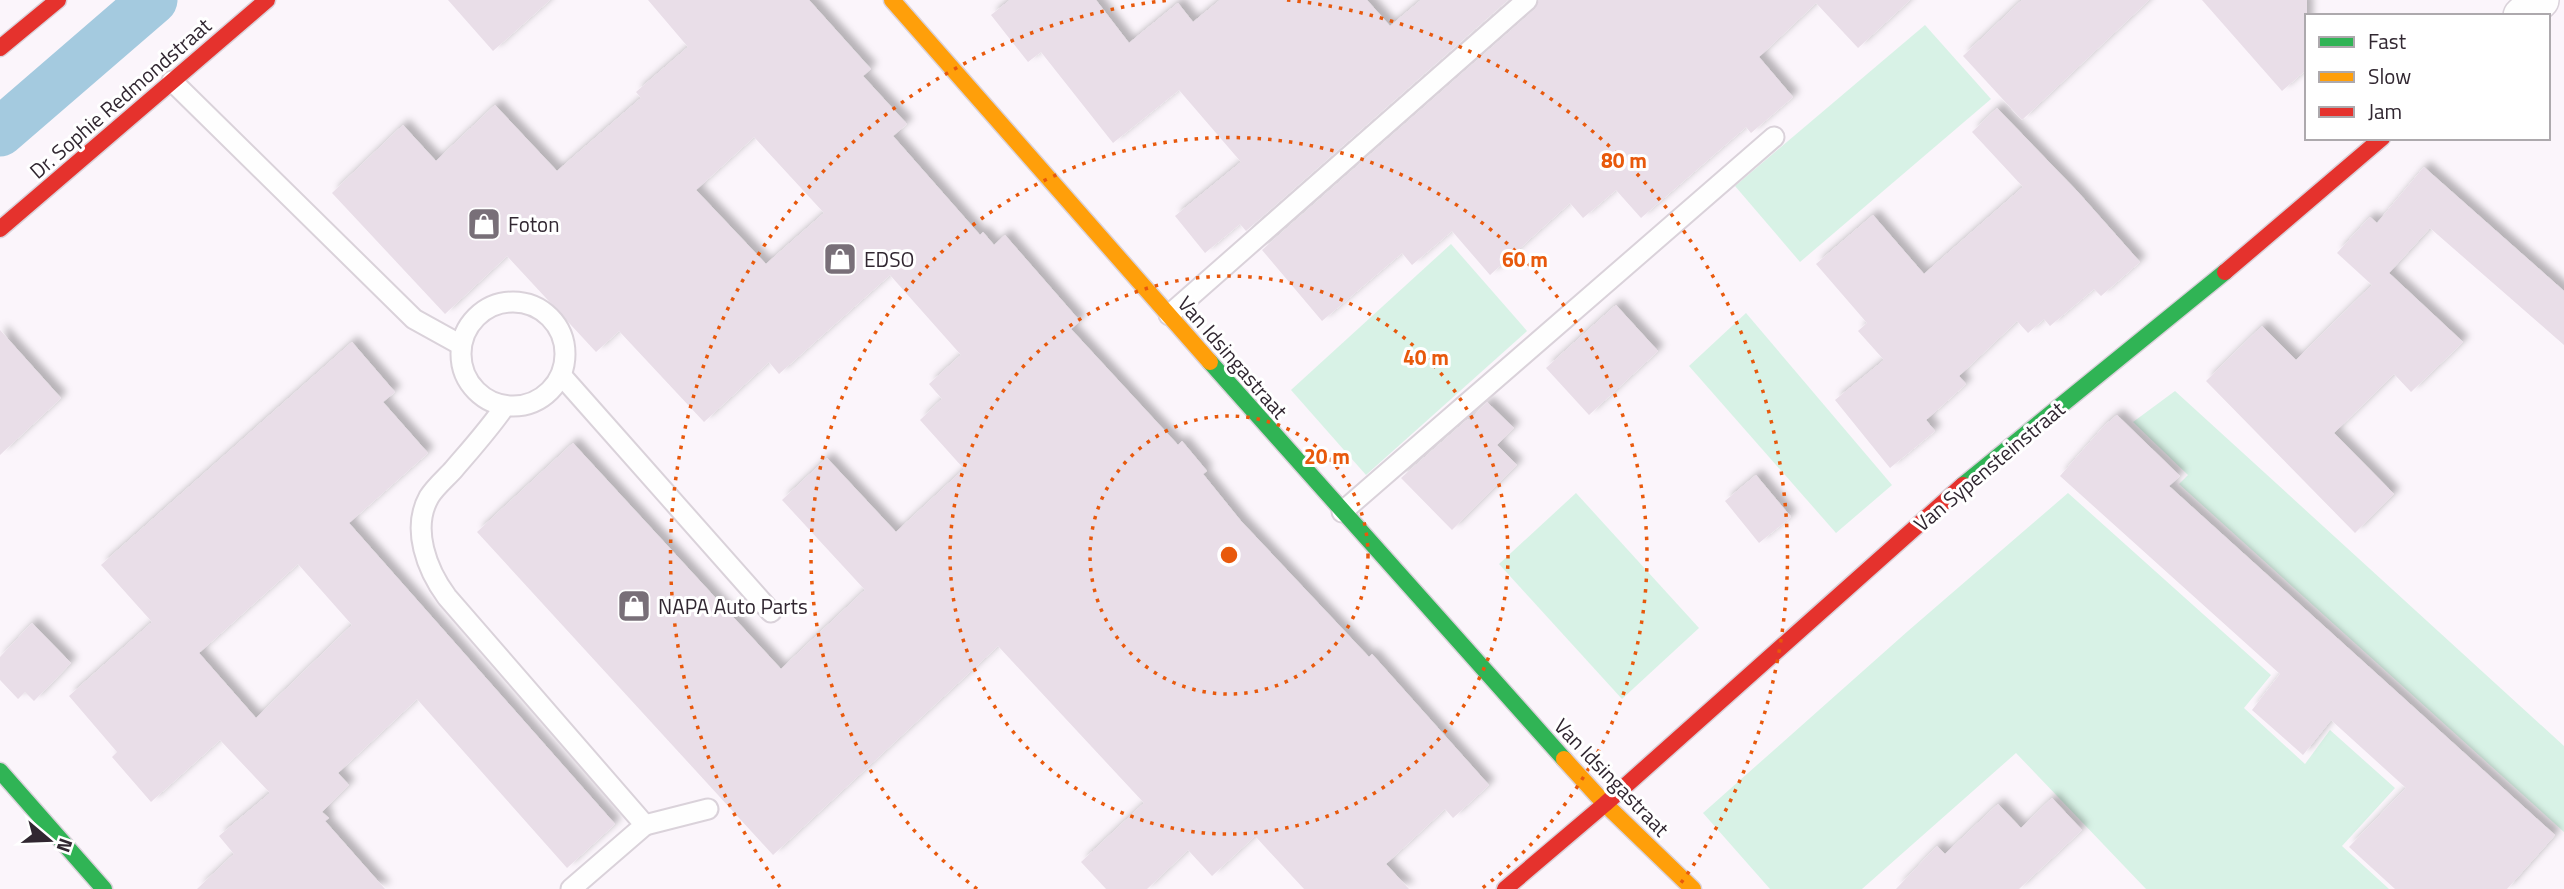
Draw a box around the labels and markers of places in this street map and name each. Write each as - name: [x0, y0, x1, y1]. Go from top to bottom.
- shop icon: Foton: [465, 205, 503, 243]
- place label: Foton: [508, 208, 559, 240]
- shop icon: EDSO: [821, 240, 859, 278]
- place label: EDSO: [864, 243, 914, 275]
- centre of rings: [1217, 543, 1241, 567]
- shop icon: NAPA Auto Parts: [615, 587, 653, 625]
- place label: NAPA Auto Parts: [658, 590, 808, 622]

